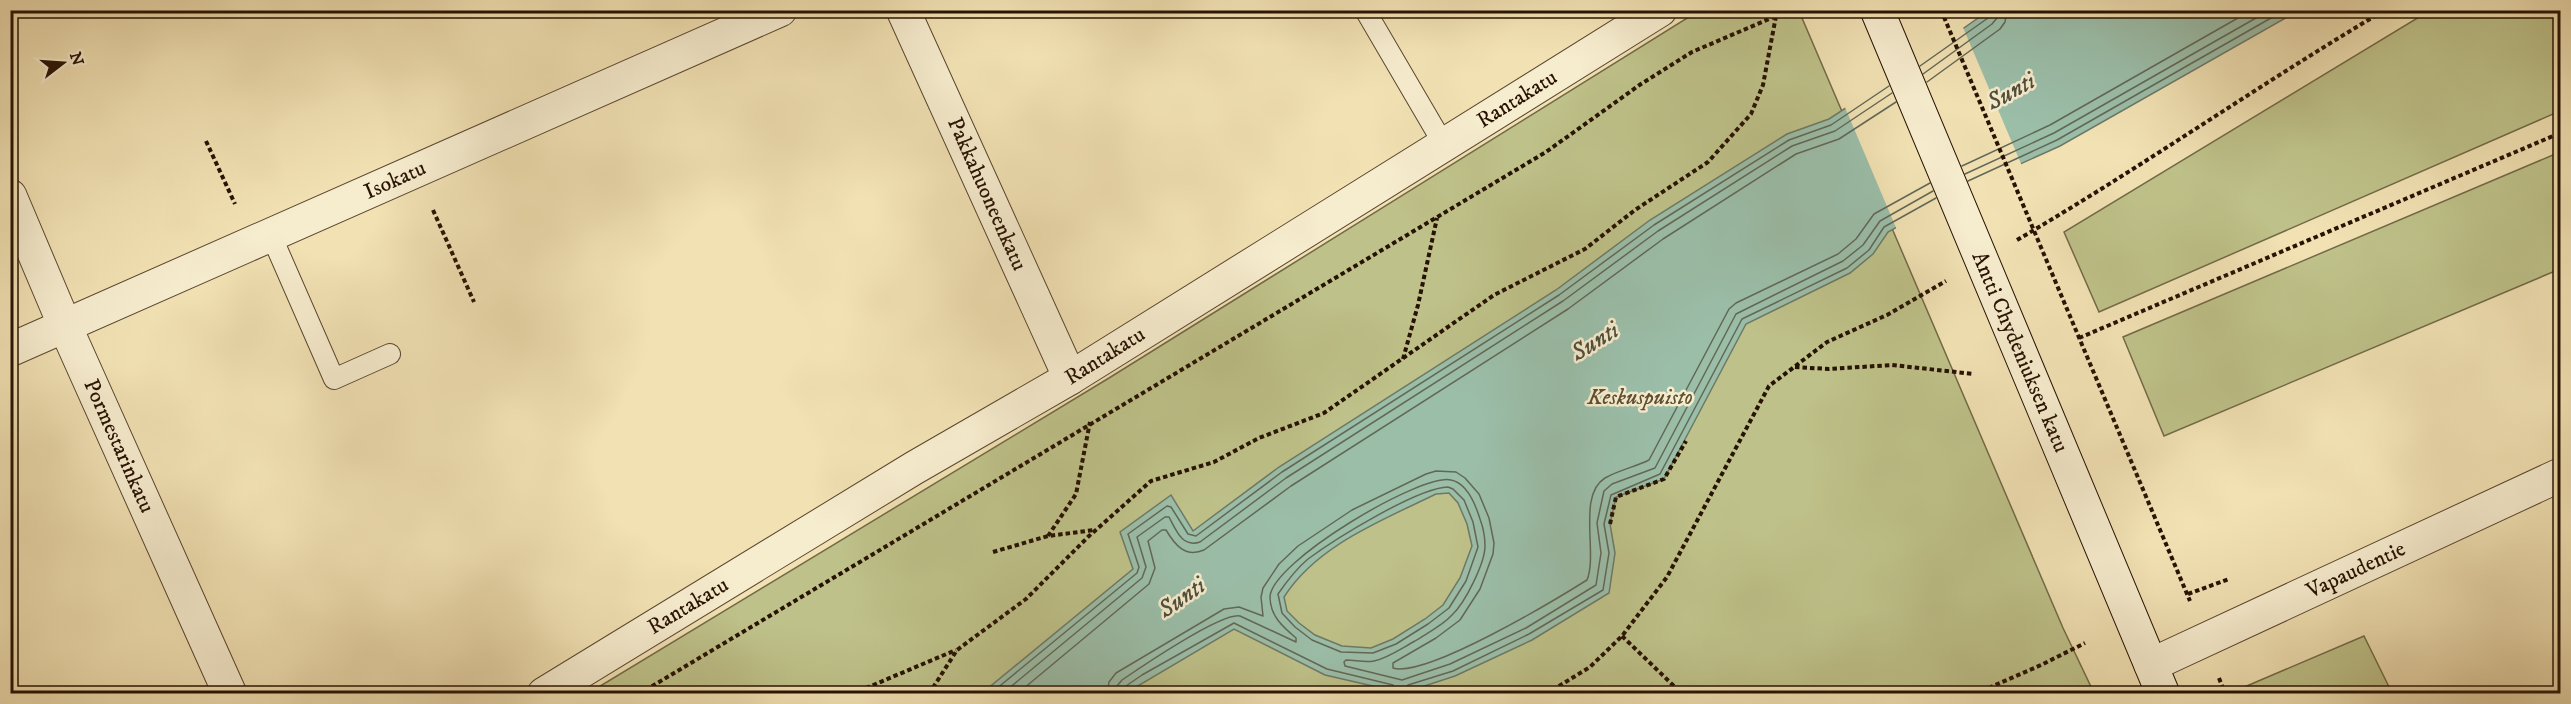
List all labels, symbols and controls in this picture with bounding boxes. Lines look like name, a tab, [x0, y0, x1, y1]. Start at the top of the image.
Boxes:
north arrow	[33, 33, 93, 93]
text: N	[65, 50, 88, 68]
street label: Rantakatu	[1472, 64, 1562, 134]
water label: Sunti	[1980, 66, 2042, 118]
street label: Pakkahuoneenkatu	[941, 113, 1033, 275]
street label: Isokatu	[360, 154, 430, 206]
street label: Antti Chydeniuksen katu	[1965, 248, 2075, 456]
water label: Sunti	[1565, 315, 1626, 369]
street label: Rantakatu	[1060, 321, 1150, 391]
street label: Pormestarinkatu	[77, 375, 161, 517]
park label: Keskuspuisto	[1586, 384, 1693, 411]
street label: Vapaudentie	[2301, 535, 2410, 605]
water label: Sunti	[1152, 570, 1213, 626]
street label: Rantakatu	[643, 571, 733, 641]

